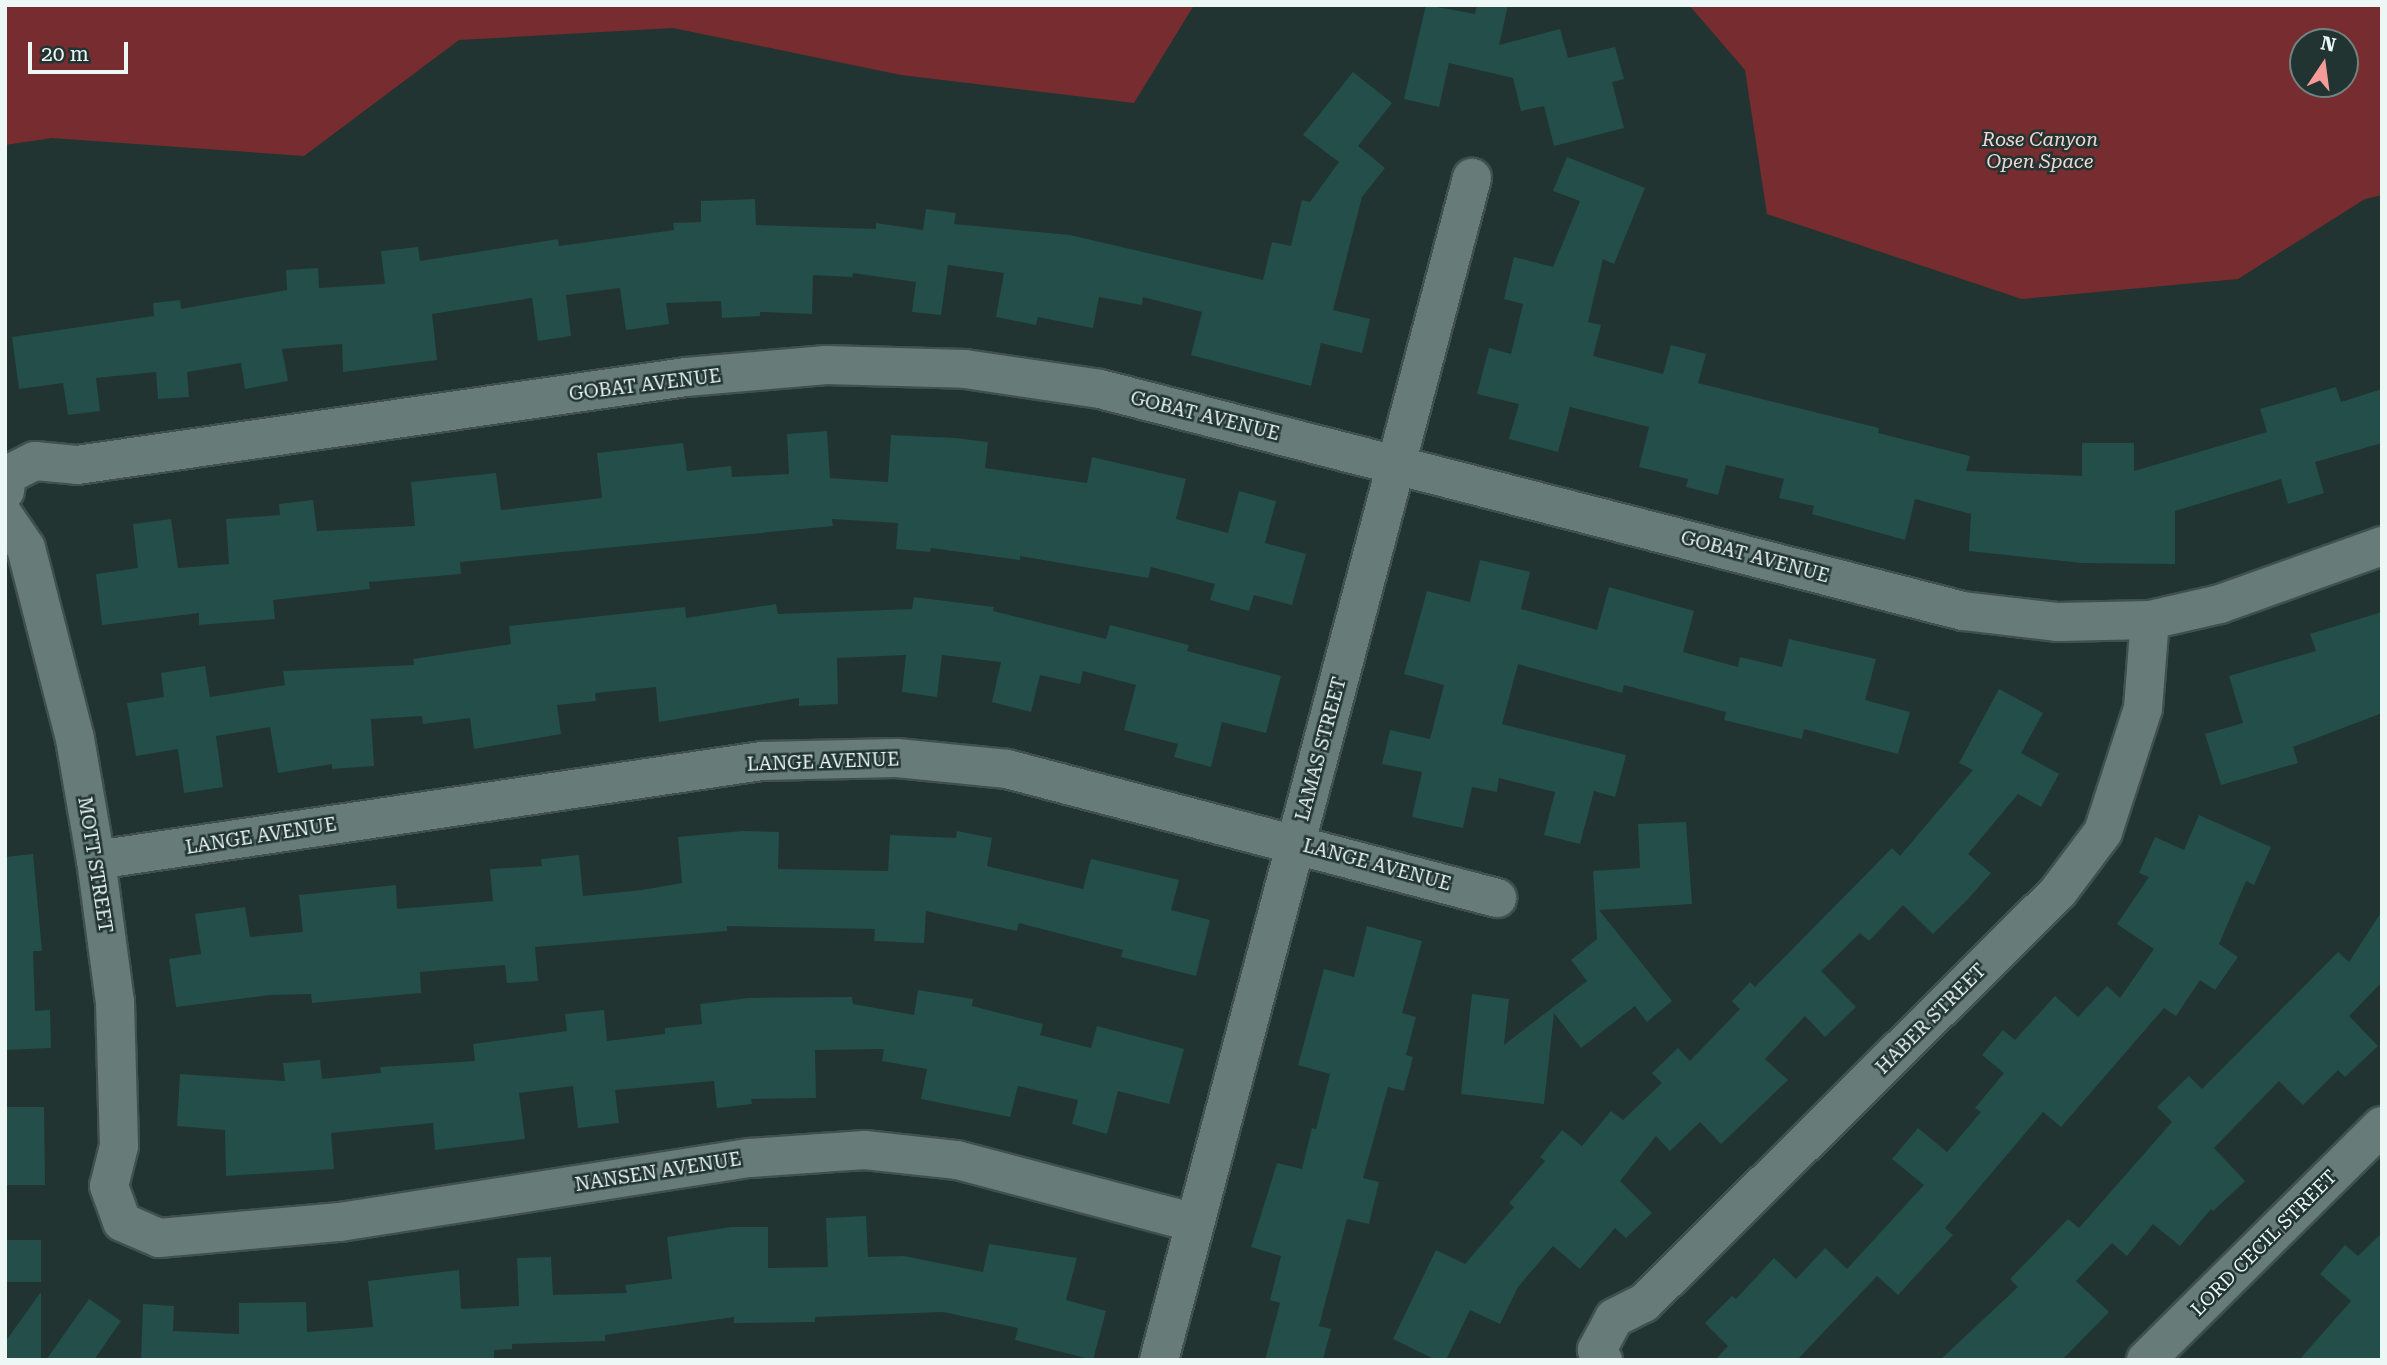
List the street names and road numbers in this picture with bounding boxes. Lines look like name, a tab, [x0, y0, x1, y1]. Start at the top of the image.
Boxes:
street label: GOBAT AVENUE	[568, 364, 722, 406]
street label: GOBAT AVENUE	[1128, 386, 1282, 446]
street label: GOBAT AVENUE	[1678, 526, 1832, 588]
street label: LAMAS STREET	[1291, 675, 1351, 823]
street label: LANGE AVENUE	[746, 748, 900, 776]
street label: MOTT STREET	[73, 795, 117, 935]
street label: LANGE AVENUE	[184, 813, 338, 859]
street label: LANGE AVENUE	[1300, 834, 1454, 896]
street label: HABER STREET	[1871, 959, 1991, 1079]
street label: NANSEN AVENUE	[573, 1148, 743, 1196]
street label: LORD CECIL STREET	[2186, 1165, 2342, 1321]

